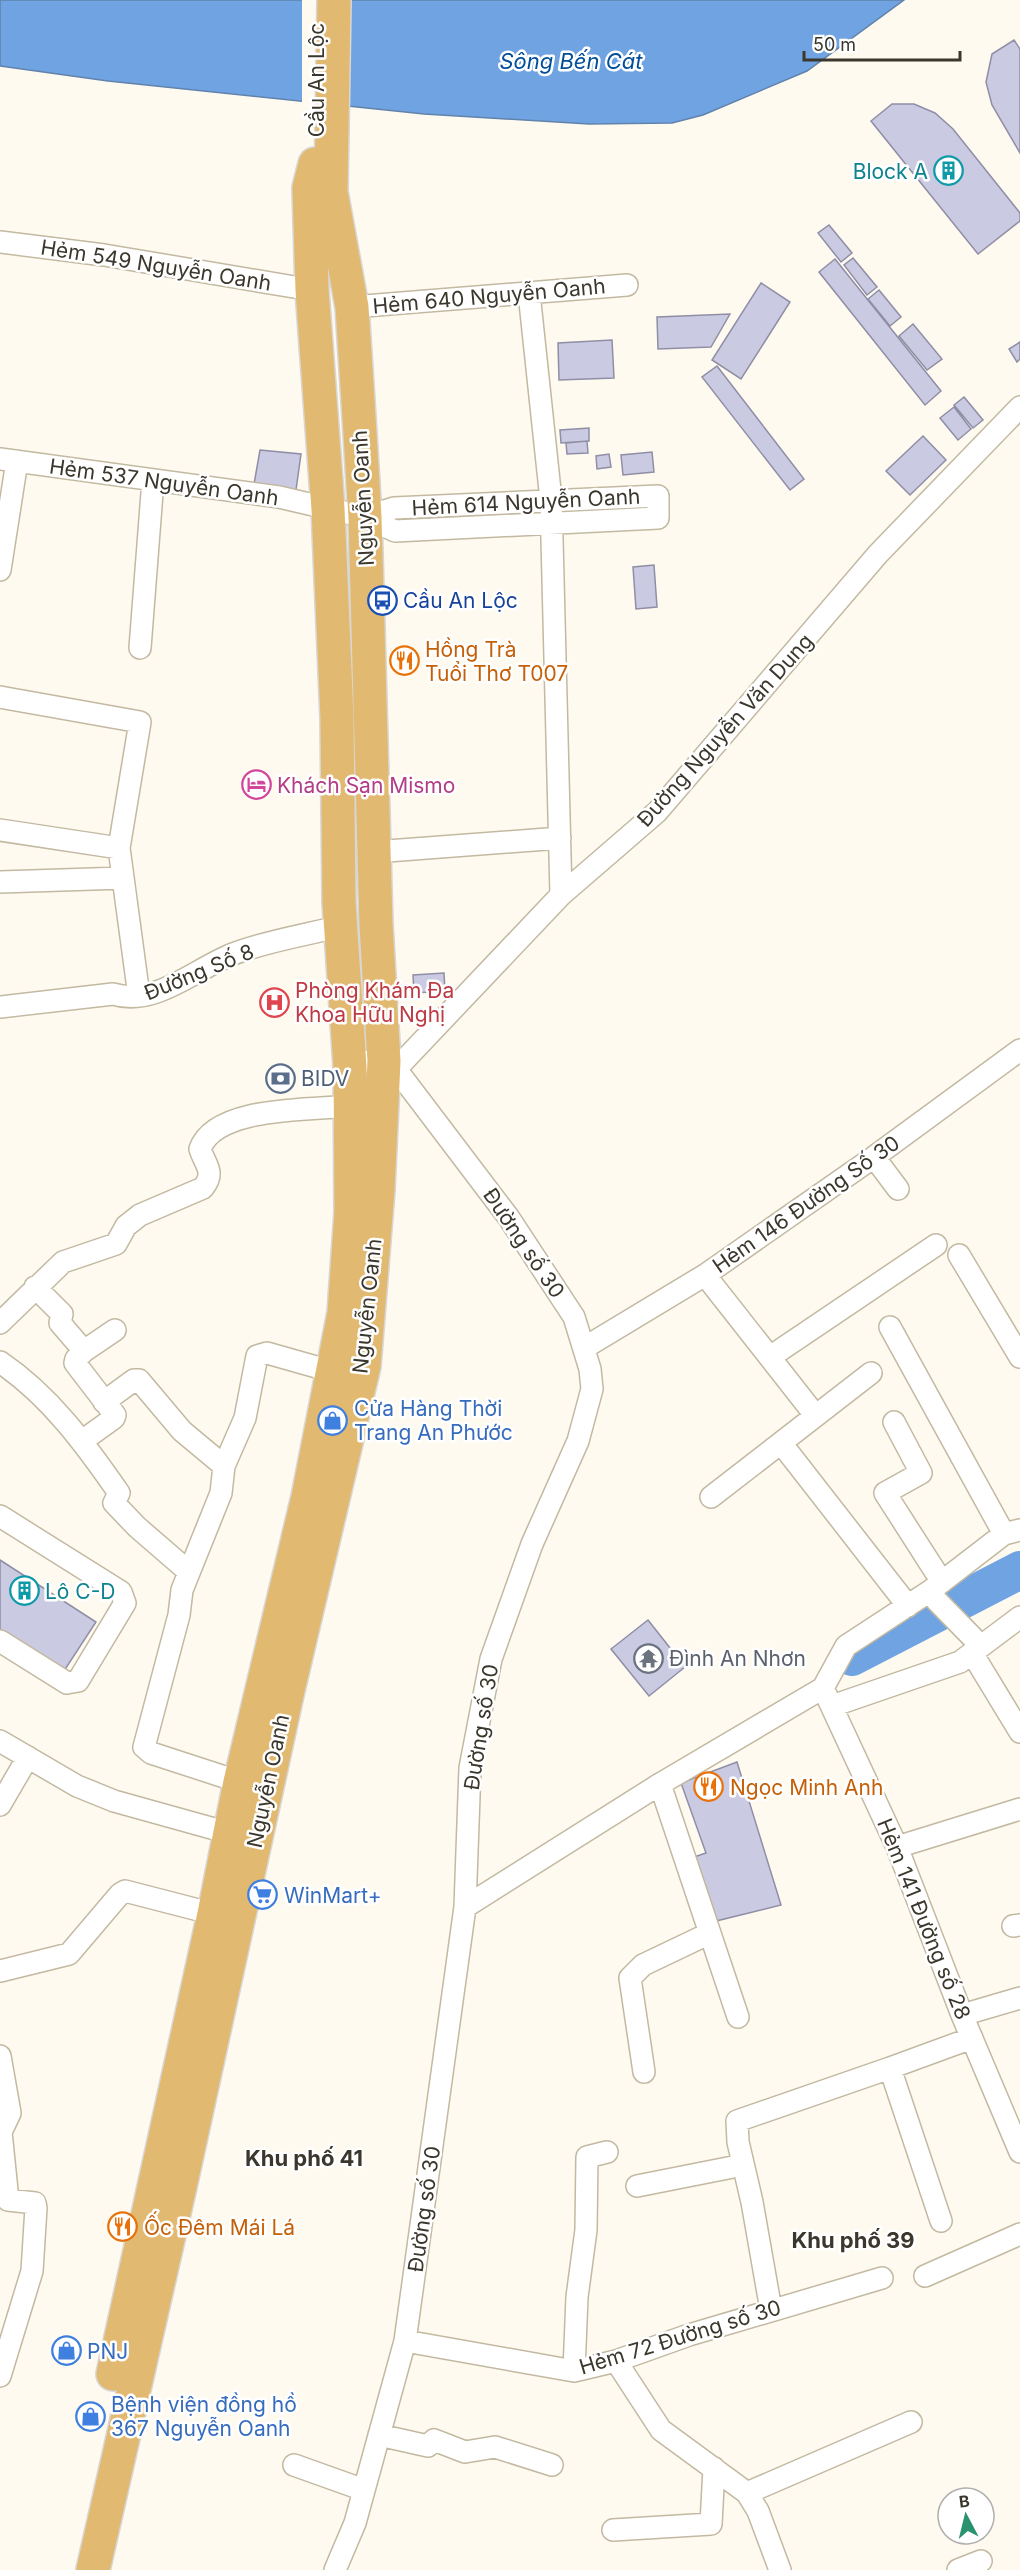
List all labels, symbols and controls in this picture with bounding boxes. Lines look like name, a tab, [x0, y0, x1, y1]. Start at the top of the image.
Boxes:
street label: Cầu An Lộc	[304, 23, 329, 137]
scale bar	[804, 24, 960, 62]
text: 50 m	[813, 34, 856, 55]
water label: Sông Bến Cát	[499, 48, 643, 74]
building icon: Block A	[933, 155, 965, 187]
place label: Block A	[853, 159, 928, 184]
street label: Hẻm 549 Nguyễn Oanh	[39, 234, 273, 296]
street label: Hẻm 640 Nguyễn Oanh	[372, 273, 606, 319]
street label: Nguyễn Oanh	[347, 430, 379, 566]
street label: Hẻm 537 Nguyễn Oanh	[48, 454, 280, 510]
street label: Hẻm 614 Nguyễn Oanh	[411, 484, 641, 520]
bus stop icon: Cầu An Lộc	[366, 584, 398, 616]
place label: Cầu An Lộc	[403, 588, 518, 613]
street label: Đường Nguyễn Văn Dung	[632, 629, 818, 831]
place label: Hồng Trà Tuổi Thơ T007	[425, 637, 568, 686]
restaurant icon: Hồng Trà Tuổi Thơ T007	[388, 645, 420, 677]
hotel icon: Khách Sạn Mismo	[240, 769, 272, 801]
place label: Khách Sạn Mismo	[277, 773, 455, 798]
street label: Đường Số 8	[140, 939, 258, 1005]
place label: Phòng Khám Đa Khoa Hữu Nghị	[295, 978, 454, 1027]
hospital icon: Phòng Khám Đa Khoa Hữu Nghị	[258, 986, 290, 1018]
bank icon: BIDV	[264, 1062, 296, 1094]
place label: BIDV	[301, 1066, 349, 1091]
street label: Hẻm 146 Đường Số 30	[708, 1130, 904, 1278]
street label: Đường số 30	[478, 1183, 570, 1303]
street label: Nguyễn Oanh	[347, 1237, 387, 1375]
place label: Cửa Hàng Thời Trang An Phước	[354, 1396, 513, 1445]
shop icon: Cửa Hàng Thời Trang An Phước	[317, 1404, 349, 1436]
building icon: Lô C-D	[8, 1575, 40, 1607]
place label: Lô C-D	[45, 1579, 116, 1604]
temple icon: Đình An Nhơn	[632, 1642, 664, 1674]
place label: Đình An Nhơn	[669, 1646, 806, 1671]
street label: Đường số 30	[459, 1662, 503, 1792]
street label: Nguyễn Oanh	[242, 1712, 294, 1850]
restaurant icon: Ngọc Minh Anh	[693, 1771, 725, 1803]
place label: Ngọc Minh Anh	[730, 1775, 883, 1800]
street label: Hẻm 141 Đường số 28	[872, 1815, 976, 2023]
supermarket icon: WinMart+	[247, 1879, 279, 1911]
place label: WinMart+	[284, 1883, 382, 1908]
street label: Đường số 30	[403, 2144, 445, 2274]
district label: Khu phố 41	[245, 2145, 363, 2171]
restaurant icon: Ốc Đêm Mái Lá	[107, 2211, 139, 2243]
place label: Ốc Đêm Mái Lá	[144, 2211, 295, 2240]
district label: Khu phố 39	[791, 2227, 915, 2253]
street label: Hẻm 72 Đường số 30	[576, 2294, 784, 2380]
shop icon: PNJ	[50, 2335, 82, 2367]
place label: PNJ	[87, 2339, 128, 2364]
place label: Bệnh viện đồng hồ 367 Nguyễn Oanh	[111, 2392, 297, 2441]
shop icon: Bệnh viện đồng hồ 367 Nguyễn Oanh	[74, 2400, 106, 2432]
north arrow	[936, 2486, 996, 2546]
text: B	[958, 2491, 971, 2512]

